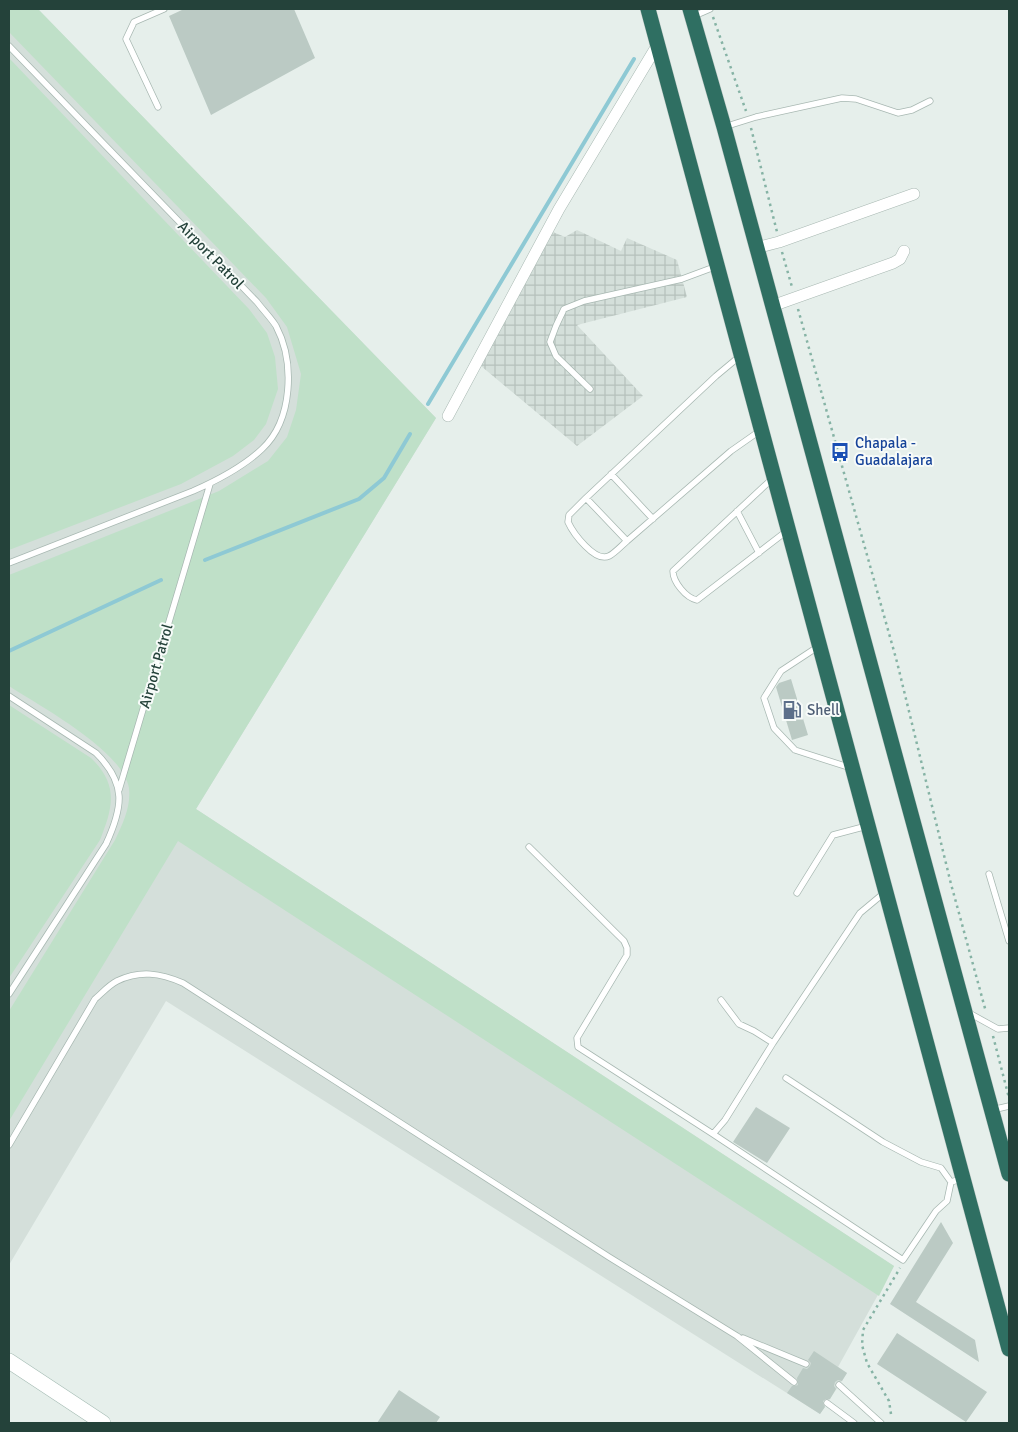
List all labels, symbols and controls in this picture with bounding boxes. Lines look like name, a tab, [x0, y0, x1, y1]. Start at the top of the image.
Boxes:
street label: Airport Patrol	[174, 217, 248, 293]
place label: Chapala - Guadalajara	[855, 434, 933, 469]
bus stop icon: Chapala - Guadalajara	[829, 441, 851, 463]
street label: Airport Patrol	[135, 622, 177, 710]
fuel station icon: Shell	[781, 699, 803, 721]
place label: Shell	[807, 701, 840, 719]

